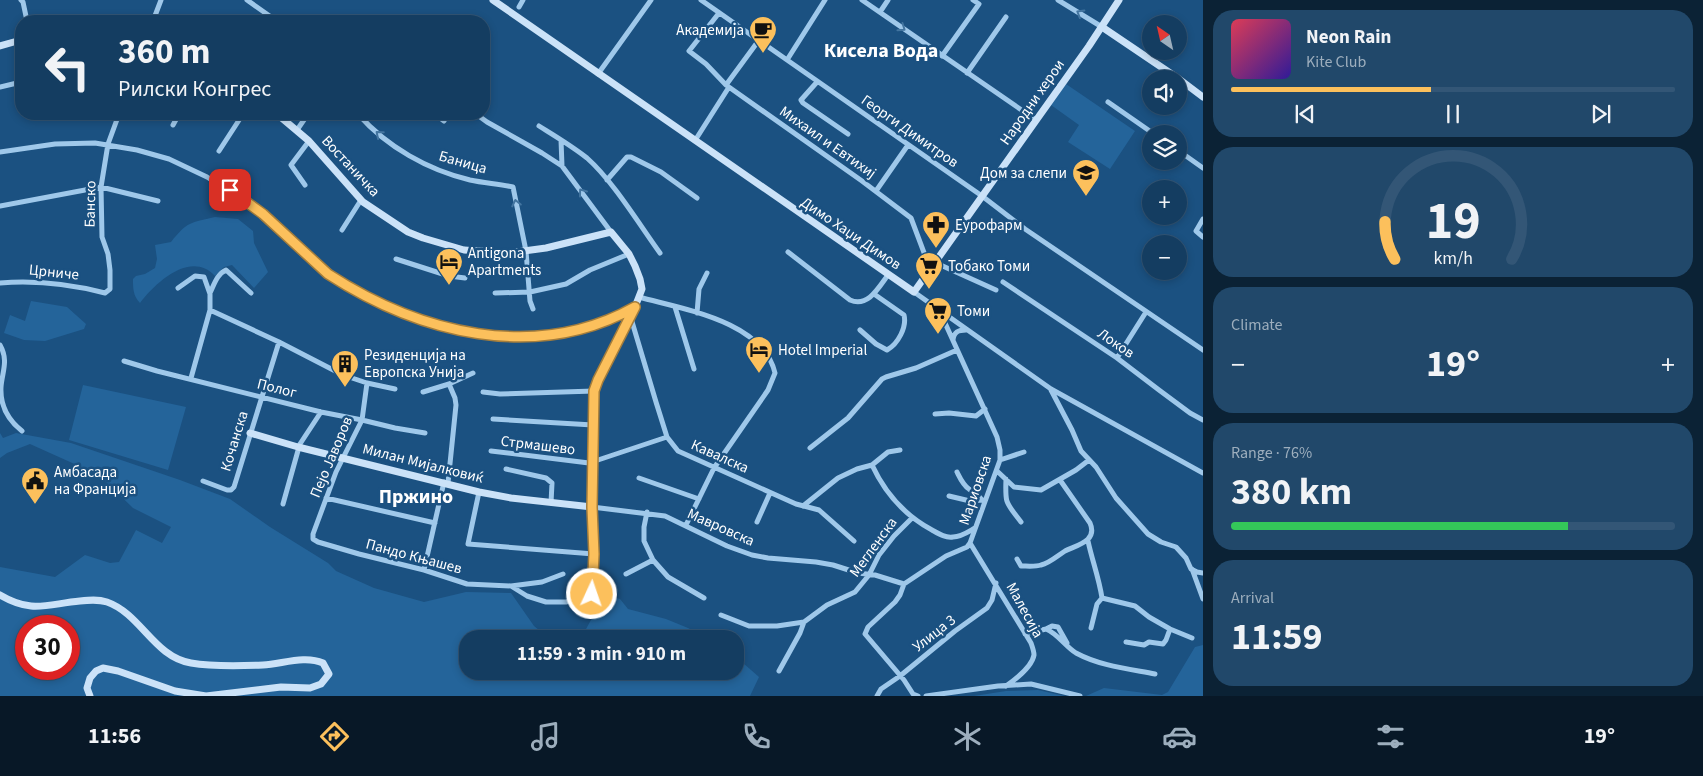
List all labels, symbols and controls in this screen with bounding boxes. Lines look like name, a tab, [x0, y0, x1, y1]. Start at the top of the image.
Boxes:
one-way arrow	[1076, 10, 1085, 20]
cafe icon: Академија	[748, 15, 778, 54]
north arrow	[1142, 15, 1188, 60]
map controls	[1142, 15, 1187, 280]
place label: Академија	[676, 20, 744, 41]
one-way arrow	[896, 22, 906, 31]
text: Neon Rain	[1306, 24, 1391, 51]
text: 360 m	[118, 27, 210, 77]
icon: left	[35, 35, 100, 100]
district label: Кисела Вода	[824, 37, 938, 65]
text: Kite Club	[1306, 51, 1366, 73]
street label: Народни херои	[995, 55, 1070, 149]
button: sound	[1142, 70, 1187, 115]
text: Рилски Конгрес	[118, 73, 271, 105]
street label: Георги Димитров	[857, 90, 963, 173]
icon: previous	[1291, 100, 1319, 128]
icon: pause	[1439, 100, 1467, 128]
icon: next	[1587, 100, 1615, 128]
street label: Михаил и Евтихиј	[775, 101, 880, 184]
button: layers	[1142, 125, 1187, 170]
street label: Востаничка	[317, 131, 385, 202]
one-way arrow	[376, 131, 385, 140]
street label: Баница	[436, 146, 489, 179]
school or university icon: Дом за слепи	[1071, 158, 1101, 197]
place label: Дом за слепи	[980, 163, 1067, 184]
pin	[209, 169, 251, 211]
icon: arrive	[216, 176, 244, 204]
street label: Банско	[80, 180, 101, 228]
button: +	[1142, 180, 1187, 225]
text: 19	[1426, 185, 1480, 259]
one-way arrow	[579, 188, 588, 198]
street label: Димо Хаџи Димов	[796, 192, 905, 275]
one-way arrow	[511, 199, 522, 208]
pharmacy icon: Еурофарм	[921, 210, 951, 249]
place label: Еурофарм	[955, 215, 1022, 236]
button: −	[1142, 235, 1187, 280]
place label: Antigona Apartments	[468, 243, 541, 281]
text: km/h	[1433, 246, 1473, 271]
hotel icon: Antigona Apartments	[434, 247, 464, 286]
supermarket icon: Тобако Томи	[914, 251, 944, 290]
place label: Тобако Томи	[948, 256, 1030, 277]
street label: Црниче	[28, 259, 80, 286]
supermarket icon: Томи	[923, 296, 953, 335]
place label: Томи	[957, 301, 990, 322]
text: Climate	[1231, 314, 1282, 336]
street label: Локов	[1093, 323, 1139, 364]
hotel icon: Hotel Imperial	[744, 335, 774, 374]
text: 19°	[1426, 337, 1480, 391]
place label: Hotel Imperial	[778, 340, 867, 361]
place label: Резиденција на Европска Унија	[364, 345, 466, 383]
text: −	[1231, 345, 1245, 385]
text: +	[1661, 345, 1675, 385]
building icon: Резиденција на Европска Унија	[330, 349, 360, 388]
street label: Полог	[255, 373, 299, 404]
street label: Кочанска	[215, 408, 254, 474]
street label: Пејо Јаворов	[305, 413, 358, 501]
street label: Стрмашево	[500, 431, 576, 460]
street label: Кавалска	[688, 434, 752, 478]
street label: Милан Мијалковиќ	[360, 438, 486, 489]
text: Range · 76%	[1231, 442, 1312, 464]
street label: Мариовска	[954, 452, 997, 528]
place label: Амбасада на Франција	[54, 462, 136, 500]
text: 380 km	[1231, 465, 1352, 519]
public building icon: Амбасада на Франција	[20, 466, 50, 505]
district label: Пржино	[379, 483, 453, 511]
street label: Мавровска	[684, 503, 758, 552]
street label: Мегленска	[845, 513, 902, 581]
street label: Пандо Књашев	[363, 534, 465, 579]
position arrow	[565, 567, 617, 619]
street label: Малесија	[1001, 579, 1048, 642]
text: Arrival	[1231, 587, 1274, 609]
street label: Улица 3	[908, 610, 960, 657]
text: 11:59	[1231, 610, 1323, 664]
speed limit sign: 30	[15, 615, 80, 680]
text: 11:59 · 3 min · 910 m	[517, 641, 686, 668]
icon: directions	[317, 719, 352, 754]
icon: music	[528, 719, 563, 754]
icon: phone	[739, 719, 774, 754]
icon: climate	[950, 719, 985, 754]
icon: car	[1162, 719, 1197, 754]
icon: filters	[1373, 719, 1408, 754]
text: 11:56	[88, 720, 141, 752]
text: 19°	[1584, 720, 1615, 752]

